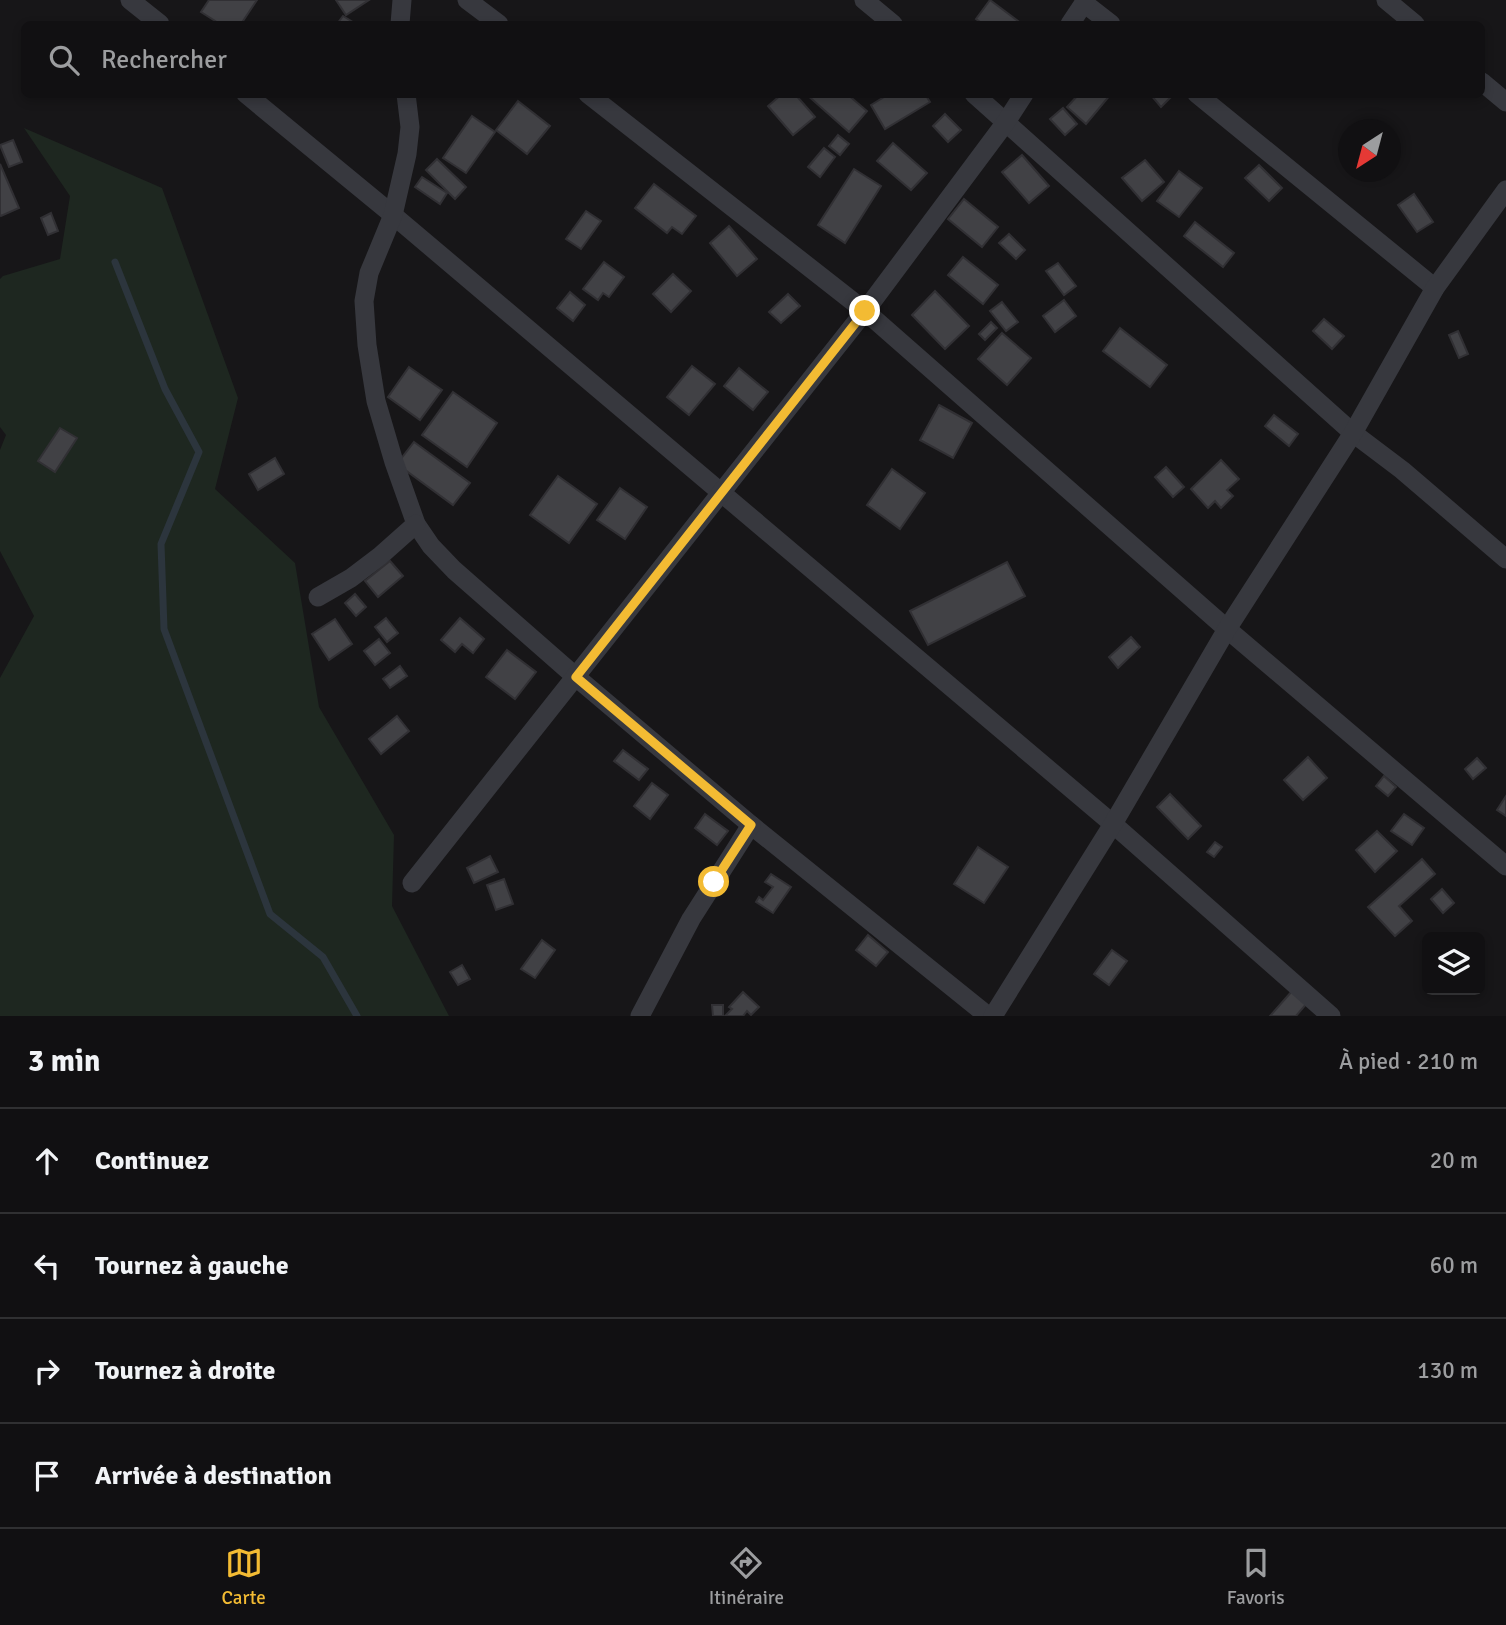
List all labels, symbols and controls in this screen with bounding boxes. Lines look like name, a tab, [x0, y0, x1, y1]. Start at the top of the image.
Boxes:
search box	[21, 21, 1485, 98]
icon: search	[45, 41, 83, 79]
text: Rechercher	[101, 44, 227, 76]
north arrow	[1338, 119, 1401, 182]
route end	[849, 295, 880, 326]
route start	[698, 866, 729, 897]
map controls	[1422, 932, 1485, 995]
button: layers	[1422, 932, 1485, 995]
text: 3 min	[28, 1043, 100, 1080]
text: À pied · 210 m	[1339, 1047, 1478, 1076]
icon: ahead	[28, 1142, 66, 1180]
text: Continuez	[95, 1145, 209, 1177]
text: 20 m	[1430, 1146, 1478, 1175]
icon: left	[28, 1247, 66, 1285]
text: Tournez à gauche	[95, 1250, 289, 1282]
text: 60 m	[1430, 1251, 1478, 1280]
icon: right	[28, 1352, 66, 1390]
text: Tournez à droite	[95, 1355, 275, 1387]
text: 130 m	[1417, 1356, 1478, 1385]
icon: arrive	[28, 1457, 66, 1495]
text: Arrivée à destination	[95, 1460, 332, 1492]
tab: Carte	[221, 1544, 266, 1610]
tab: Itinéraire	[709, 1544, 784, 1610]
tab: Favoris	[1227, 1544, 1285, 1610]

